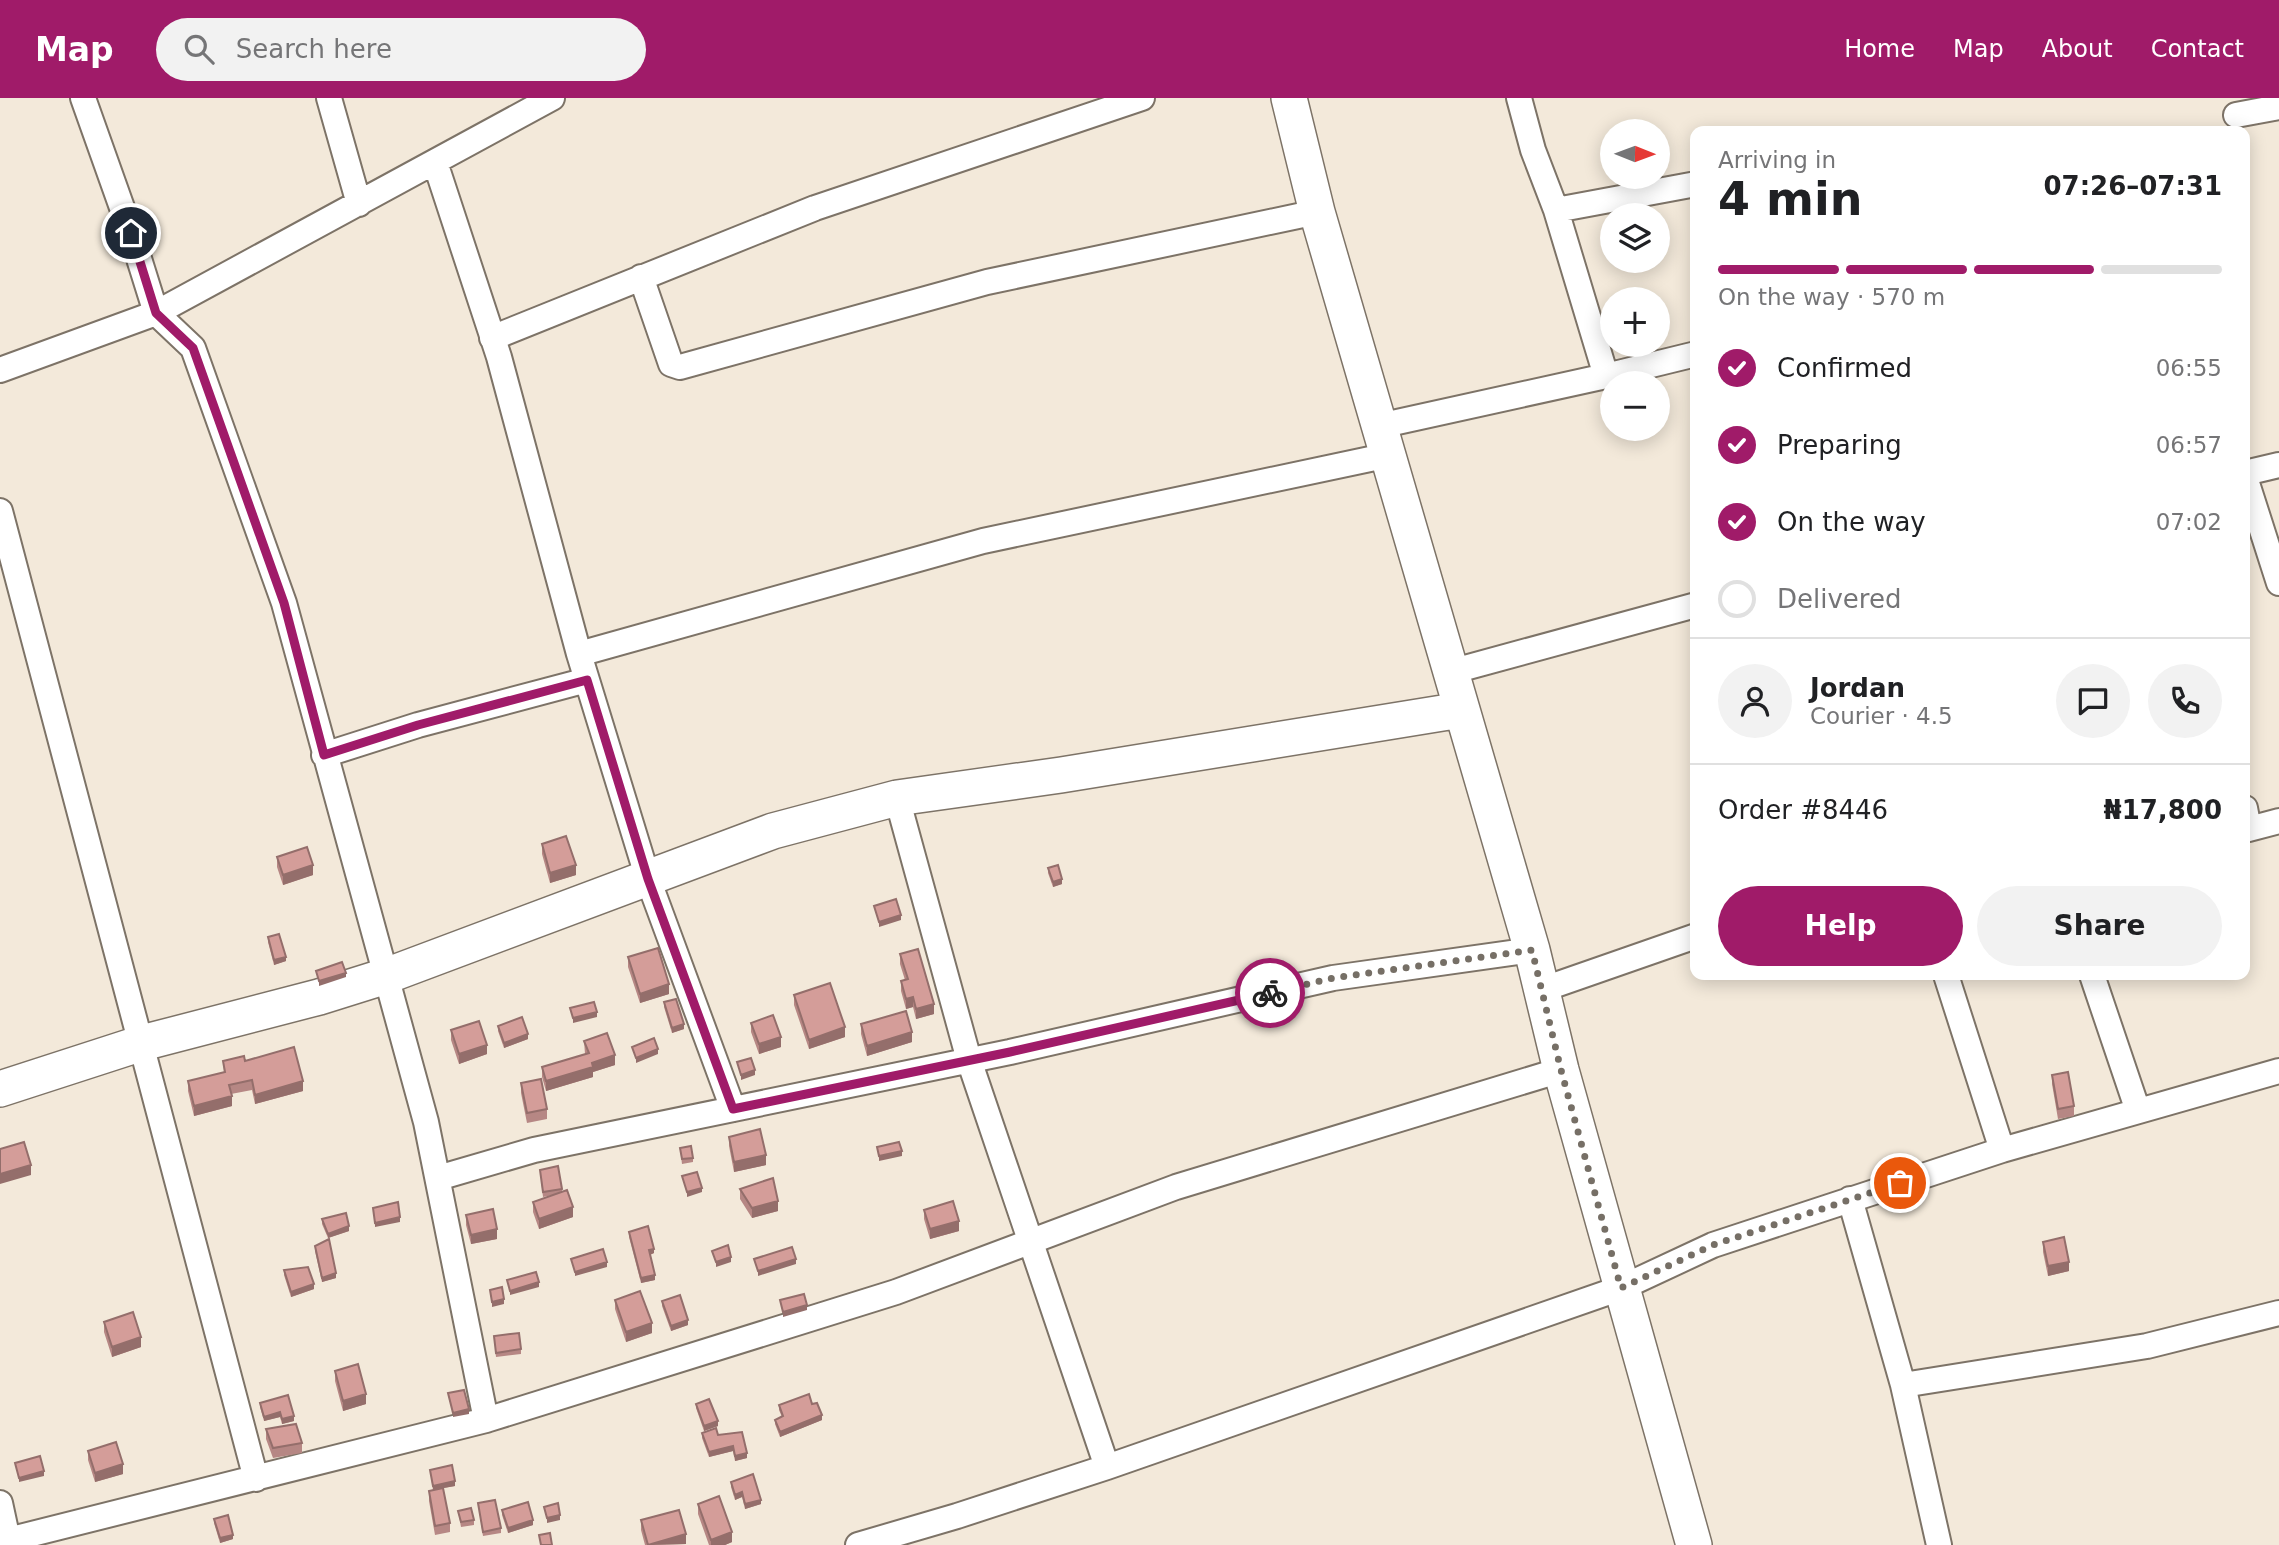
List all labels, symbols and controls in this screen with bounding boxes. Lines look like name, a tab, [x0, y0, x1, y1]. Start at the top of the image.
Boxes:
search box	[156, 18, 646, 81]
text: Map	[35, 30, 114, 69]
icon: search	[180, 30, 218, 68]
text: Search here	[236, 34, 392, 64]
text: Home	[1844, 35, 1915, 63]
text: Map	[1953, 35, 2004, 63]
text: About	[2042, 35, 2113, 63]
text: Contact	[2151, 35, 2244, 63]
north arrow	[1600, 119, 1670, 189]
map controls	[1600, 119, 1670, 441]
text: Arriving in	[1718, 147, 1836, 173]
text: 07:26–07:31	[2043, 171, 2222, 201]
text: 4 min	[1718, 172, 1862, 226]
pin	[101, 203, 161, 263]
button: layers	[1600, 203, 1670, 273]
icon: home	[112, 214, 150, 252]
text: On the way · 570 m	[1718, 284, 1945, 310]
button: +	[1600, 287, 1670, 357]
icon: check	[1718, 349, 1756, 387]
text: Confirmed	[1777, 353, 1912, 383]
text: 06:55	[2156, 355, 2222, 381]
button: −	[1600, 371, 1670, 441]
icon: check	[1718, 426, 1756, 464]
text: Preparing	[1777, 430, 1902, 460]
text: 06:57	[2156, 432, 2222, 458]
icon: check	[1718, 503, 1756, 541]
text: On the way	[1777, 507, 1926, 537]
text: 07:02	[2156, 509, 2222, 535]
text: Delivered	[1777, 584, 1901, 614]
button: person	[1718, 664, 1792, 738]
button: chat	[2056, 664, 2130, 738]
button: phone	[2148, 664, 2222, 738]
text: Jordan	[1810, 673, 1905, 703]
text: Courier · 4.5	[1810, 703, 1953, 729]
text: Order #8446	[1718, 795, 1888, 825]
text: ₦17,800	[2104, 795, 2222, 825]
button: Help	[1718, 886, 1963, 966]
button: Share	[1977, 886, 2222, 966]
courier	[1235, 958, 1305, 1028]
icon: bike	[1251, 974, 1289, 1012]
pin	[1870, 1153, 1930, 1213]
icon: bag	[1881, 1164, 1919, 1202]

